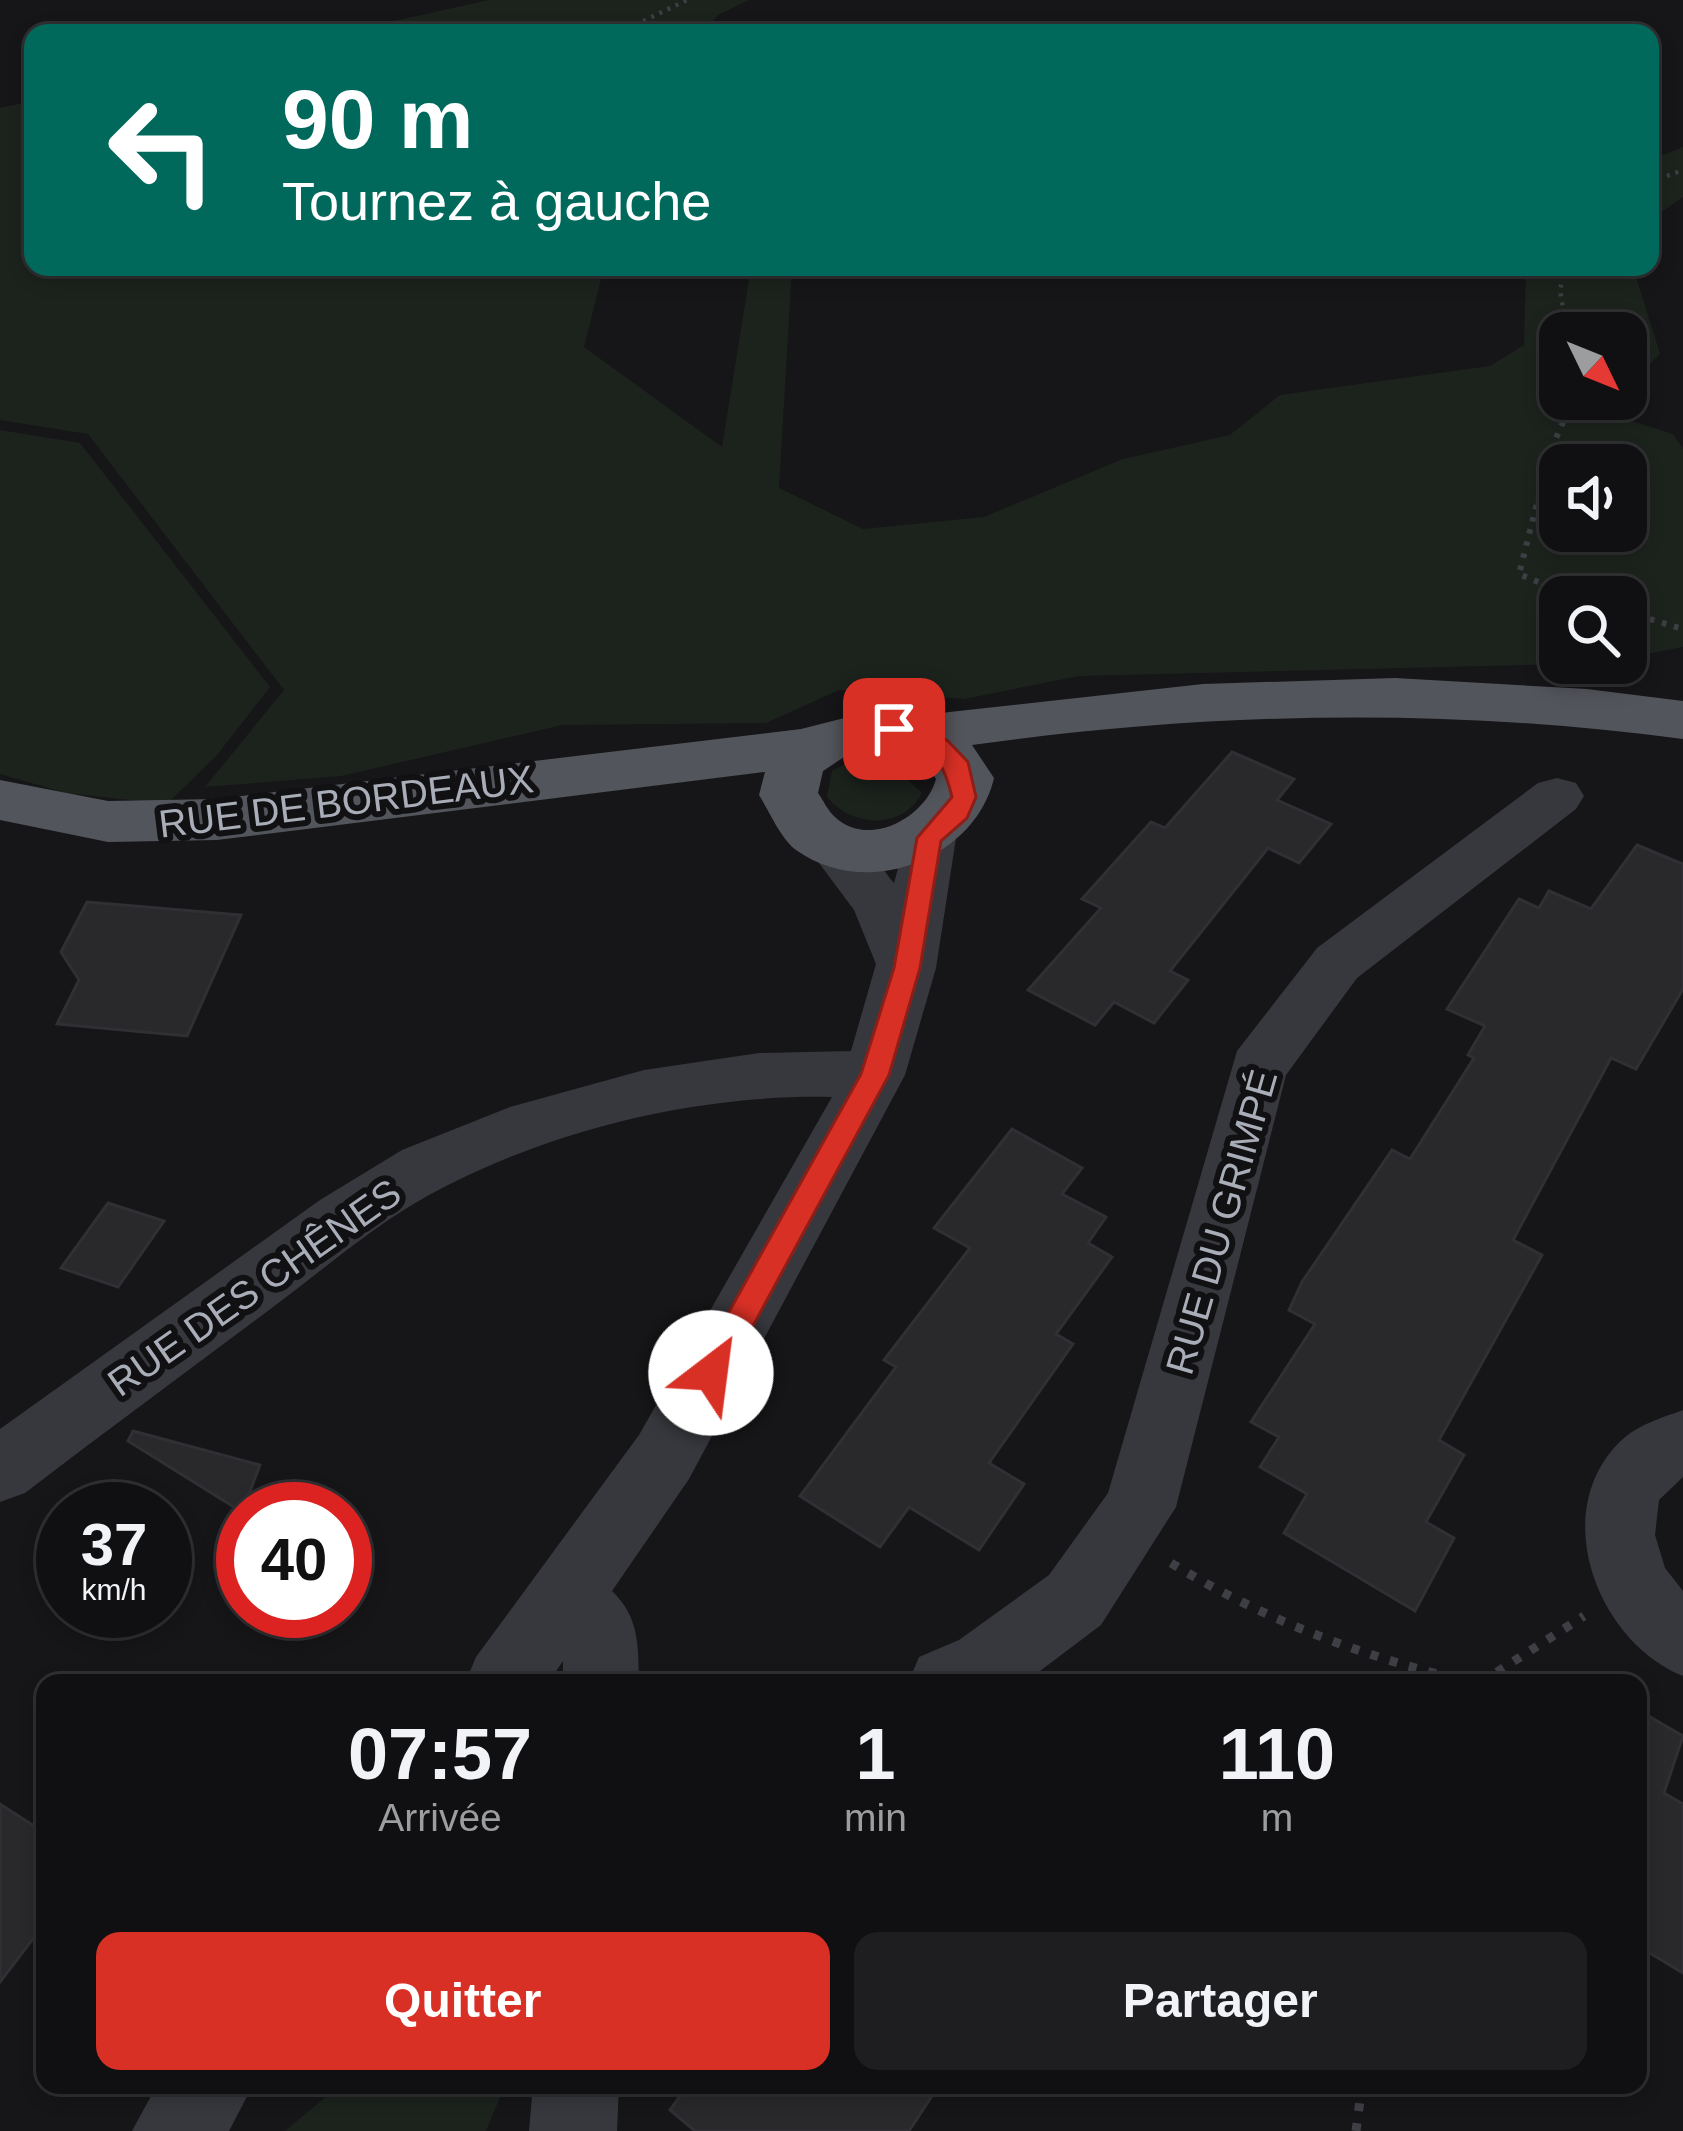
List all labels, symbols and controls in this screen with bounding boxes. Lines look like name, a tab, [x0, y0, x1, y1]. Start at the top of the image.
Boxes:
icon: left	[84, 72, 240, 228]
text: 90 m	[282, 72, 473, 166]
text: Tournez à gauche	[282, 171, 711, 231]
north arrow	[1539, 312, 1647, 420]
map controls	[1539, 312, 1647, 684]
button: sound	[1539, 444, 1647, 552]
button: search	[1539, 576, 1647, 684]
pin	[843, 678, 945, 780]
icon: arrive	[861, 696, 927, 762]
street label: RUE DE BORDEAUX	[156, 757, 536, 846]
street label: RUE DU GRIMPÉ	[1158, 1065, 1285, 1379]
street label: RUE DES CHÊNES	[100, 1170, 409, 1404]
position arrow	[648, 1310, 774, 1436]
speed limit sign: 40	[216, 1482, 372, 1638]
text: 37	[81, 1511, 147, 1578]
text: km/h	[81, 1573, 147, 1606]
text: 07:57	[348, 1714, 532, 1794]
text: 1	[855, 1714, 896, 1794]
text: 110	[1219, 1714, 1335, 1794]
text: Arrivée	[378, 1796, 502, 1839]
text: min	[844, 1796, 907, 1839]
text: m	[1261, 1796, 1293, 1839]
button: Quitter	[96, 1932, 830, 2070]
button: Partager	[854, 1932, 1587, 2070]

